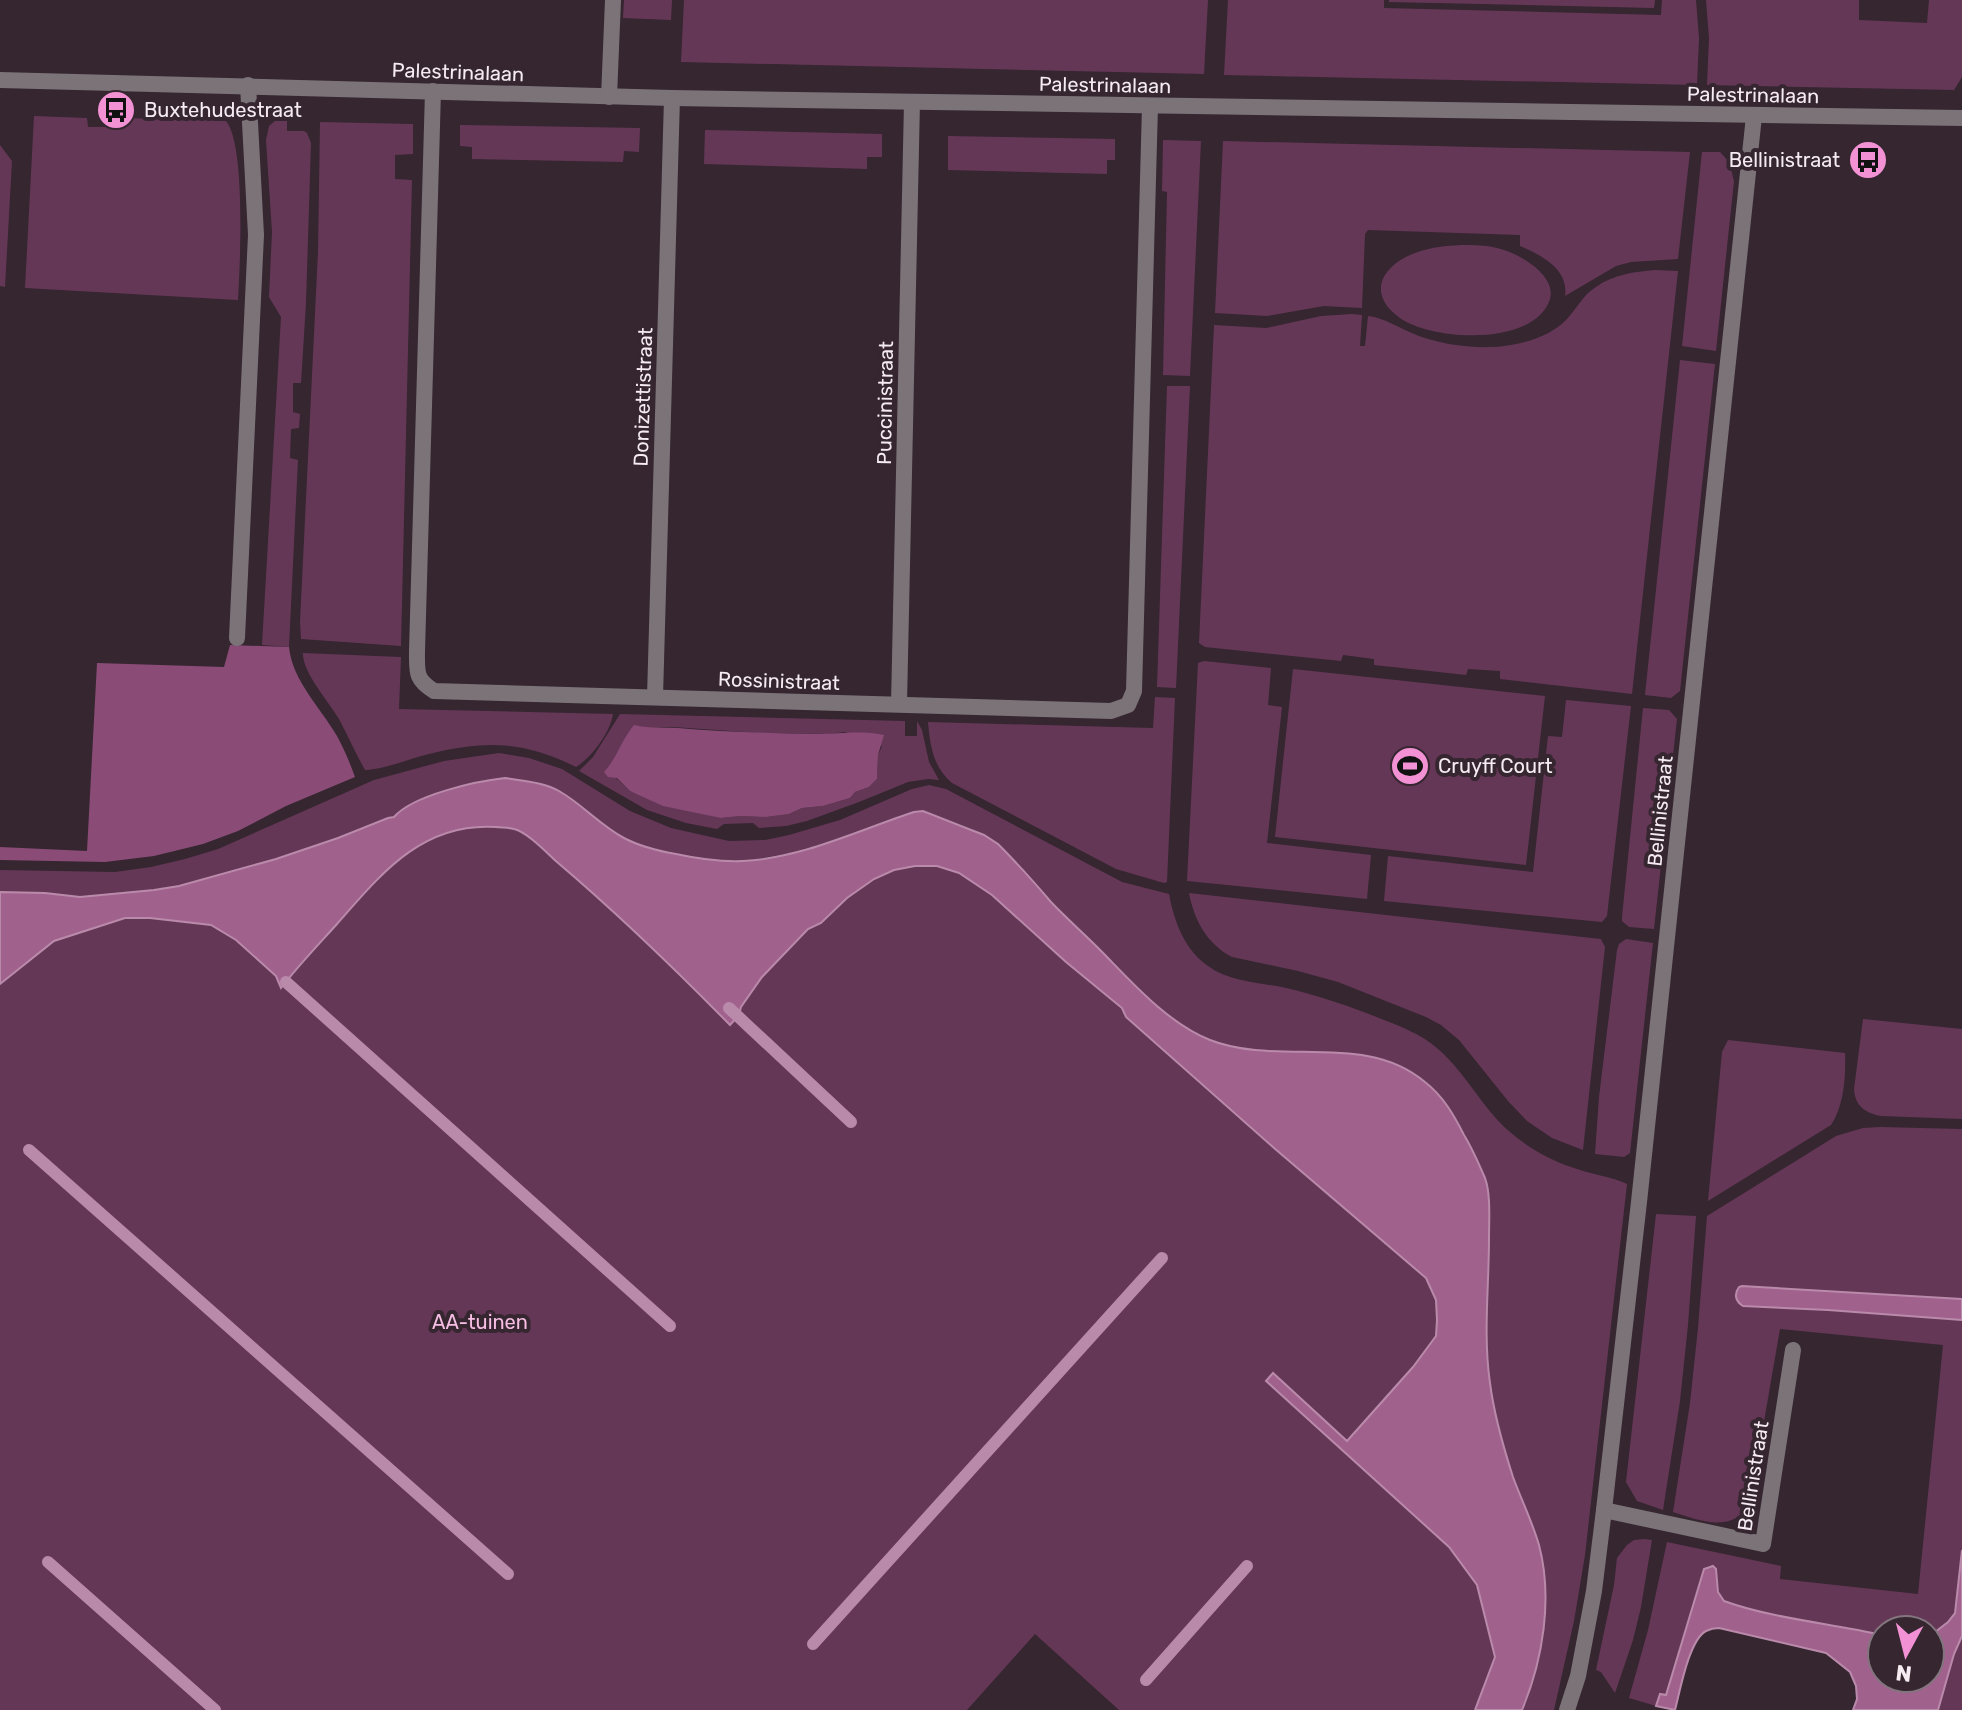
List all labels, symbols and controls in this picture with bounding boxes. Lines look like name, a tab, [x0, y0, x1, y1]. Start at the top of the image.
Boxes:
street label: Palestrinalaan	[391, 58, 525, 86]
street label: Palestrinalaan	[1039, 72, 1171, 98]
street label: Palestrinalaan	[1687, 82, 1819, 108]
bus stop icon: Buxtehudestraat	[95, 89, 137, 131]
place label: Buxtehudestraat	[144, 98, 302, 122]
bus stop icon: Bellinistraat	[1847, 139, 1889, 181]
place label: Bellinistraat	[1729, 148, 1840, 172]
street label: Donizettistraat	[629, 327, 657, 467]
street label: Puccinistraat	[872, 341, 898, 465]
street label: Rossinistraat	[718, 667, 841, 695]
sports icon: Cruyff Court	[1389, 745, 1431, 787]
place label: Cruyff Court	[1438, 754, 1553, 778]
street label: Bellinistraat	[1642, 754, 1678, 868]
park label: AA-tuinen	[432, 1310, 528, 1334]
street label: Bellinistraat	[1732, 1419, 1774, 1533]
north arrow	[1866, 1614, 1946, 1694]
text: N	[1894, 1659, 1913, 1688]

